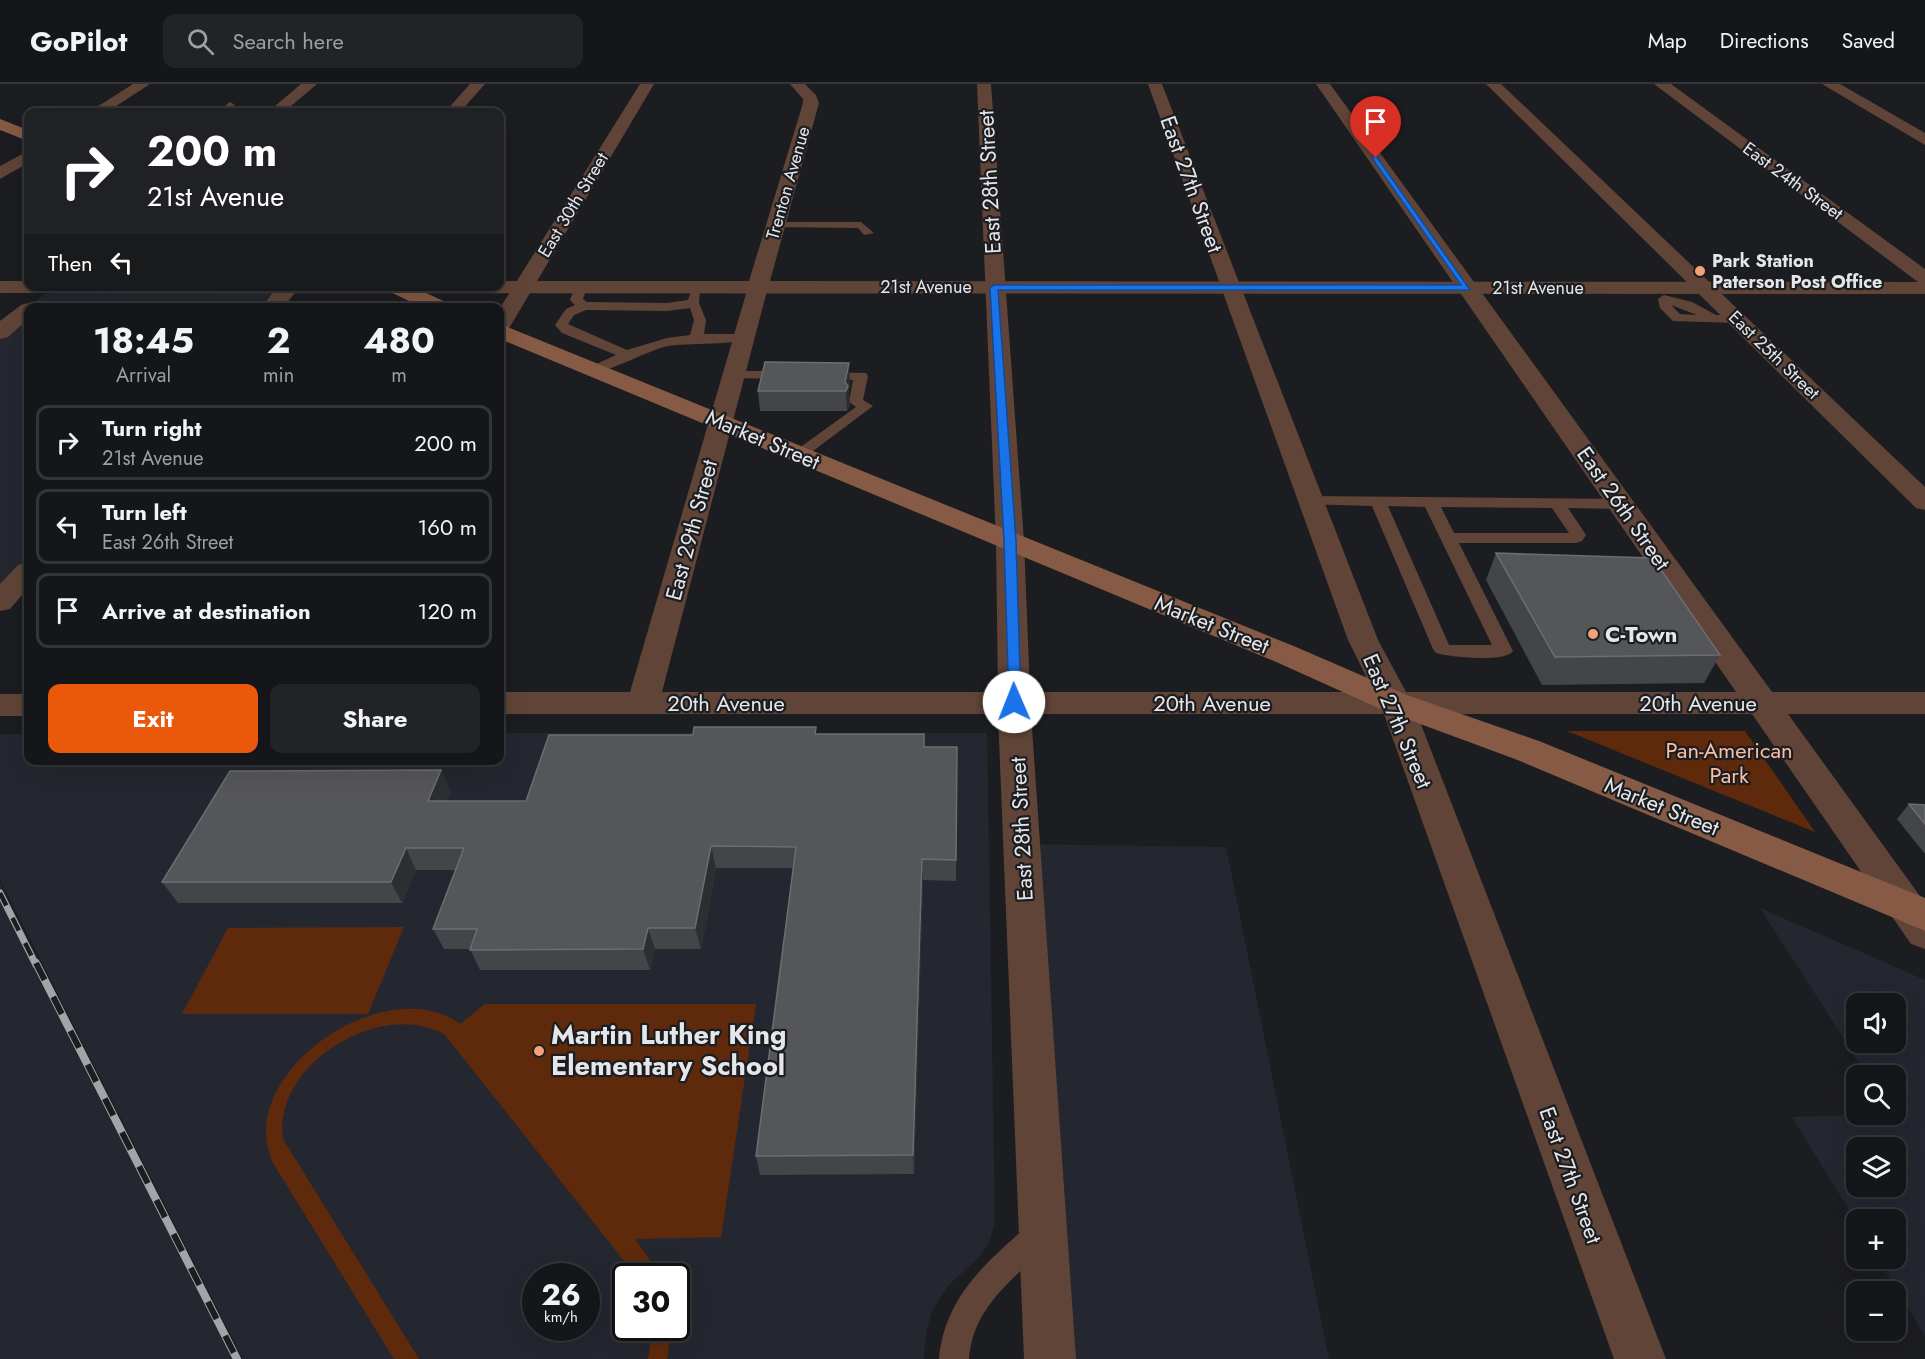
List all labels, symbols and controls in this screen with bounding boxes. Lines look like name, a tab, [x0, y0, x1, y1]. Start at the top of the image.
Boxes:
search box	[163, 14, 583, 68]
text: GoPilot	[30, 21, 127, 62]
icon: search	[184, 25, 217, 58]
text: Search here	[232, 25, 344, 57]
text: Map	[1648, 26, 1687, 56]
text: Directions	[1720, 26, 1809, 56]
text: Saved	[1842, 26, 1895, 56]
pin	[1350, 96, 1401, 158]
icon: arrive	[1359, 105, 1392, 138]
street label: East 28th Street	[969, 109, 1009, 255]
street label: East 27th Street	[1152, 111, 1232, 258]
text: 200 m	[147, 121, 277, 182]
street label: Trenton Avenue	[759, 123, 817, 243]
icon: right	[48, 132, 126, 210]
street label: East 24th Street	[1737, 136, 1849, 227]
street label: East 30th Street	[531, 147, 615, 262]
text: 21st Avenue	[147, 177, 284, 216]
icon: left	[105, 246, 138, 279]
text: Then	[48, 247, 93, 279]
place label: Park Station Paterson Post Office	[1712, 248, 1882, 295]
marker: Park Station Paterson Post Office	[1693, 264, 1707, 278]
street label: 21st Avenue	[880, 274, 972, 300]
street label: 21st Avenue	[1492, 275, 1584, 301]
street label: East 25th Street	[1723, 305, 1826, 406]
text: 18:45	[93, 314, 194, 366]
text: 2	[267, 314, 290, 366]
text: 480	[363, 314, 435, 366]
text: Arrival	[116, 361, 171, 390]
text: min	[263, 361, 294, 390]
text: m	[391, 361, 407, 390]
street label: Market Street	[701, 401, 826, 478]
text: Turn right	[102, 412, 202, 444]
icon: right	[51, 426, 84, 459]
text: 200 m	[414, 427, 477, 459]
street label: East 26th Street	[1569, 440, 1679, 577]
text: 21st Avenue	[102, 444, 204, 473]
street label: East 29th Street	[657, 455, 725, 604]
text: Turn left	[102, 496, 187, 528]
icon: left	[51, 510, 84, 543]
text: 160 m	[417, 511, 477, 543]
text: East 26th Street	[102, 528, 233, 557]
street label: Market Street	[1150, 586, 1275, 662]
icon: arrive	[51, 594, 84, 627]
text: Arrive at destination	[102, 595, 311, 627]
text: 120 m	[418, 595, 477, 627]
place label: C-Town	[1605, 618, 1678, 650]
marker: C-Town	[1586, 627, 1600, 641]
street label: East 27th Street	[1355, 649, 1441, 794]
position arrow	[982, 670, 1046, 734]
button: Exit	[48, 684, 258, 753]
button: Share	[270, 684, 480, 753]
street label: 20th Avenue	[667, 687, 785, 719]
street label: 20th Avenue	[1153, 687, 1271, 719]
street label: 20th Avenue	[1639, 687, 1757, 719]
park label: Pan-American Park	[1665, 734, 1793, 791]
street label: East 28th Street	[1001, 756, 1041, 902]
street label: Market Street	[1600, 768, 1725, 844]
map controls	[1846, 993, 1906, 1341]
button: sound	[1846, 993, 1906, 1053]
place label: Martin Luther King Elementary School	[551, 1015, 787, 1085]
marker: Martin Luther King Elementary School	[532, 1044, 546, 1058]
button: search	[1846, 1065, 1906, 1125]
street label: East 27th Street	[1531, 1102, 1611, 1249]
button: layers	[1846, 1137, 1906, 1197]
button: +	[1846, 1209, 1906, 1269]
speed limit sign: 30	[612, 1263, 690, 1341]
text: 26	[541, 1273, 581, 1316]
button: −	[1846, 1281, 1906, 1341]
text: km/h	[544, 1306, 578, 1328]

